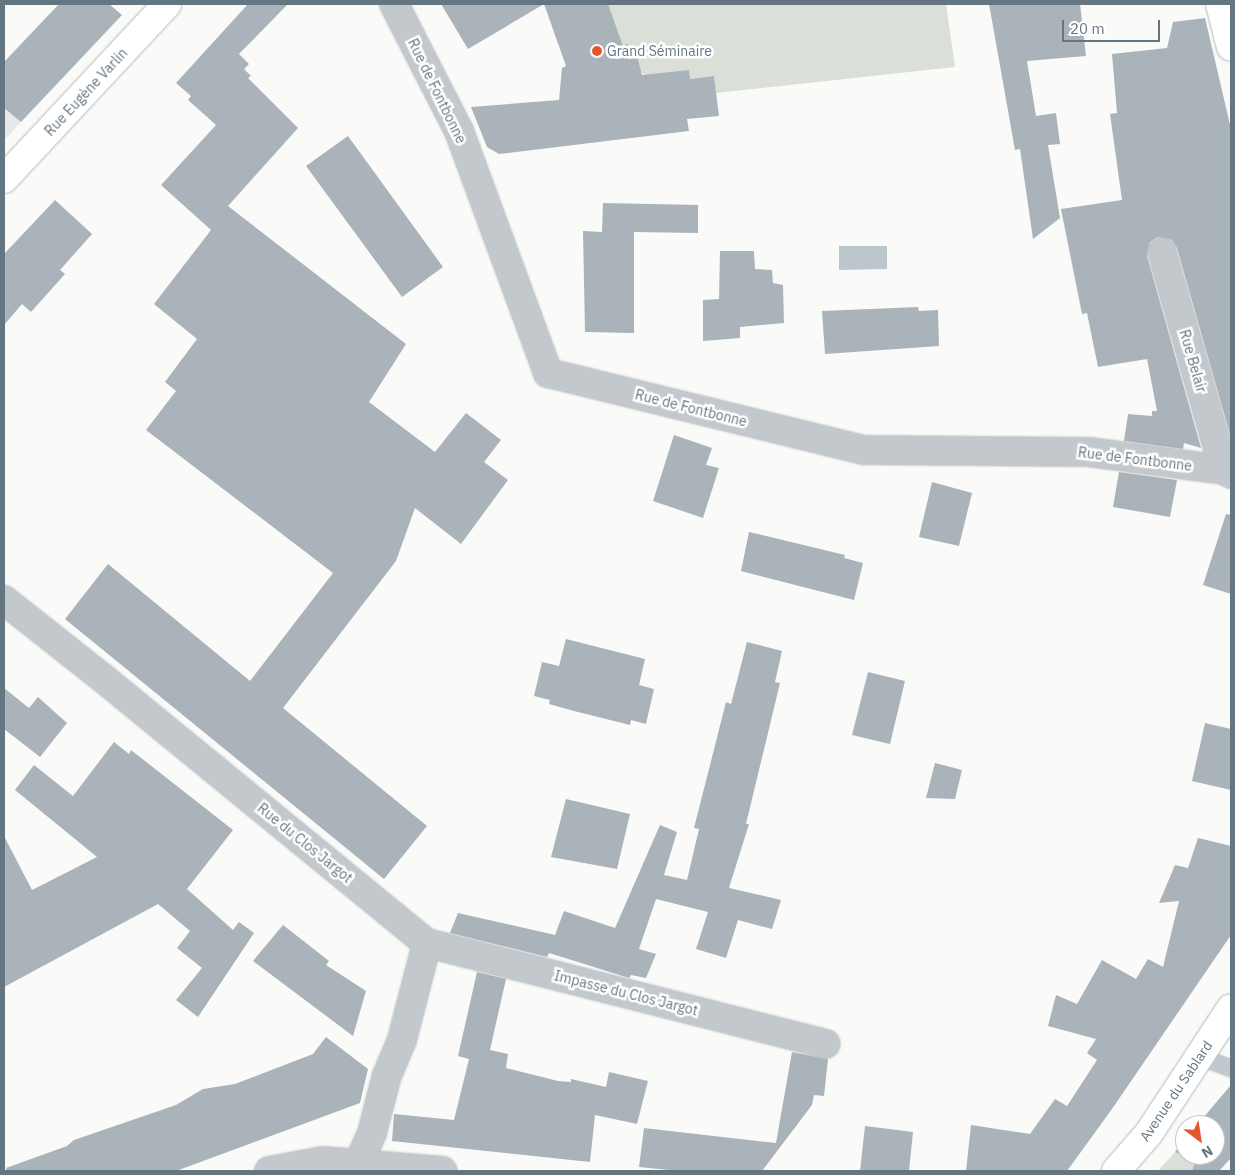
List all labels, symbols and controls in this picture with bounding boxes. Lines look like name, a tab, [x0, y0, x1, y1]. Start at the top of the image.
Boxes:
scale bar	[1065, 10, 1162, 42]
text: 20 m	[1070, 19, 1105, 38]
street label: Rue de Fontbonne	[404, 36, 470, 146]
place label: Grand Séminaire	[607, 43, 712, 59]
street label: Rue Eugène Varlin	[41, 45, 131, 139]
marker: Grand Séminaire	[591, 45, 603, 57]
street label: Rue Belair	[1176, 328, 1210, 394]
street label: Rue de Fontbonne	[633, 386, 749, 430]
street label: Rue de Fontbonne	[1077, 444, 1193, 474]
street label: Rue du Clos Jargot	[254, 800, 356, 886]
street label: Impasse du Clos Jargot	[553, 967, 699, 1019]
street label: Avenue du Sablard	[1136, 1038, 1216, 1144]
north arrow	[1175, 1115, 1225, 1165]
text: N	[1198, 1142, 1216, 1162]

